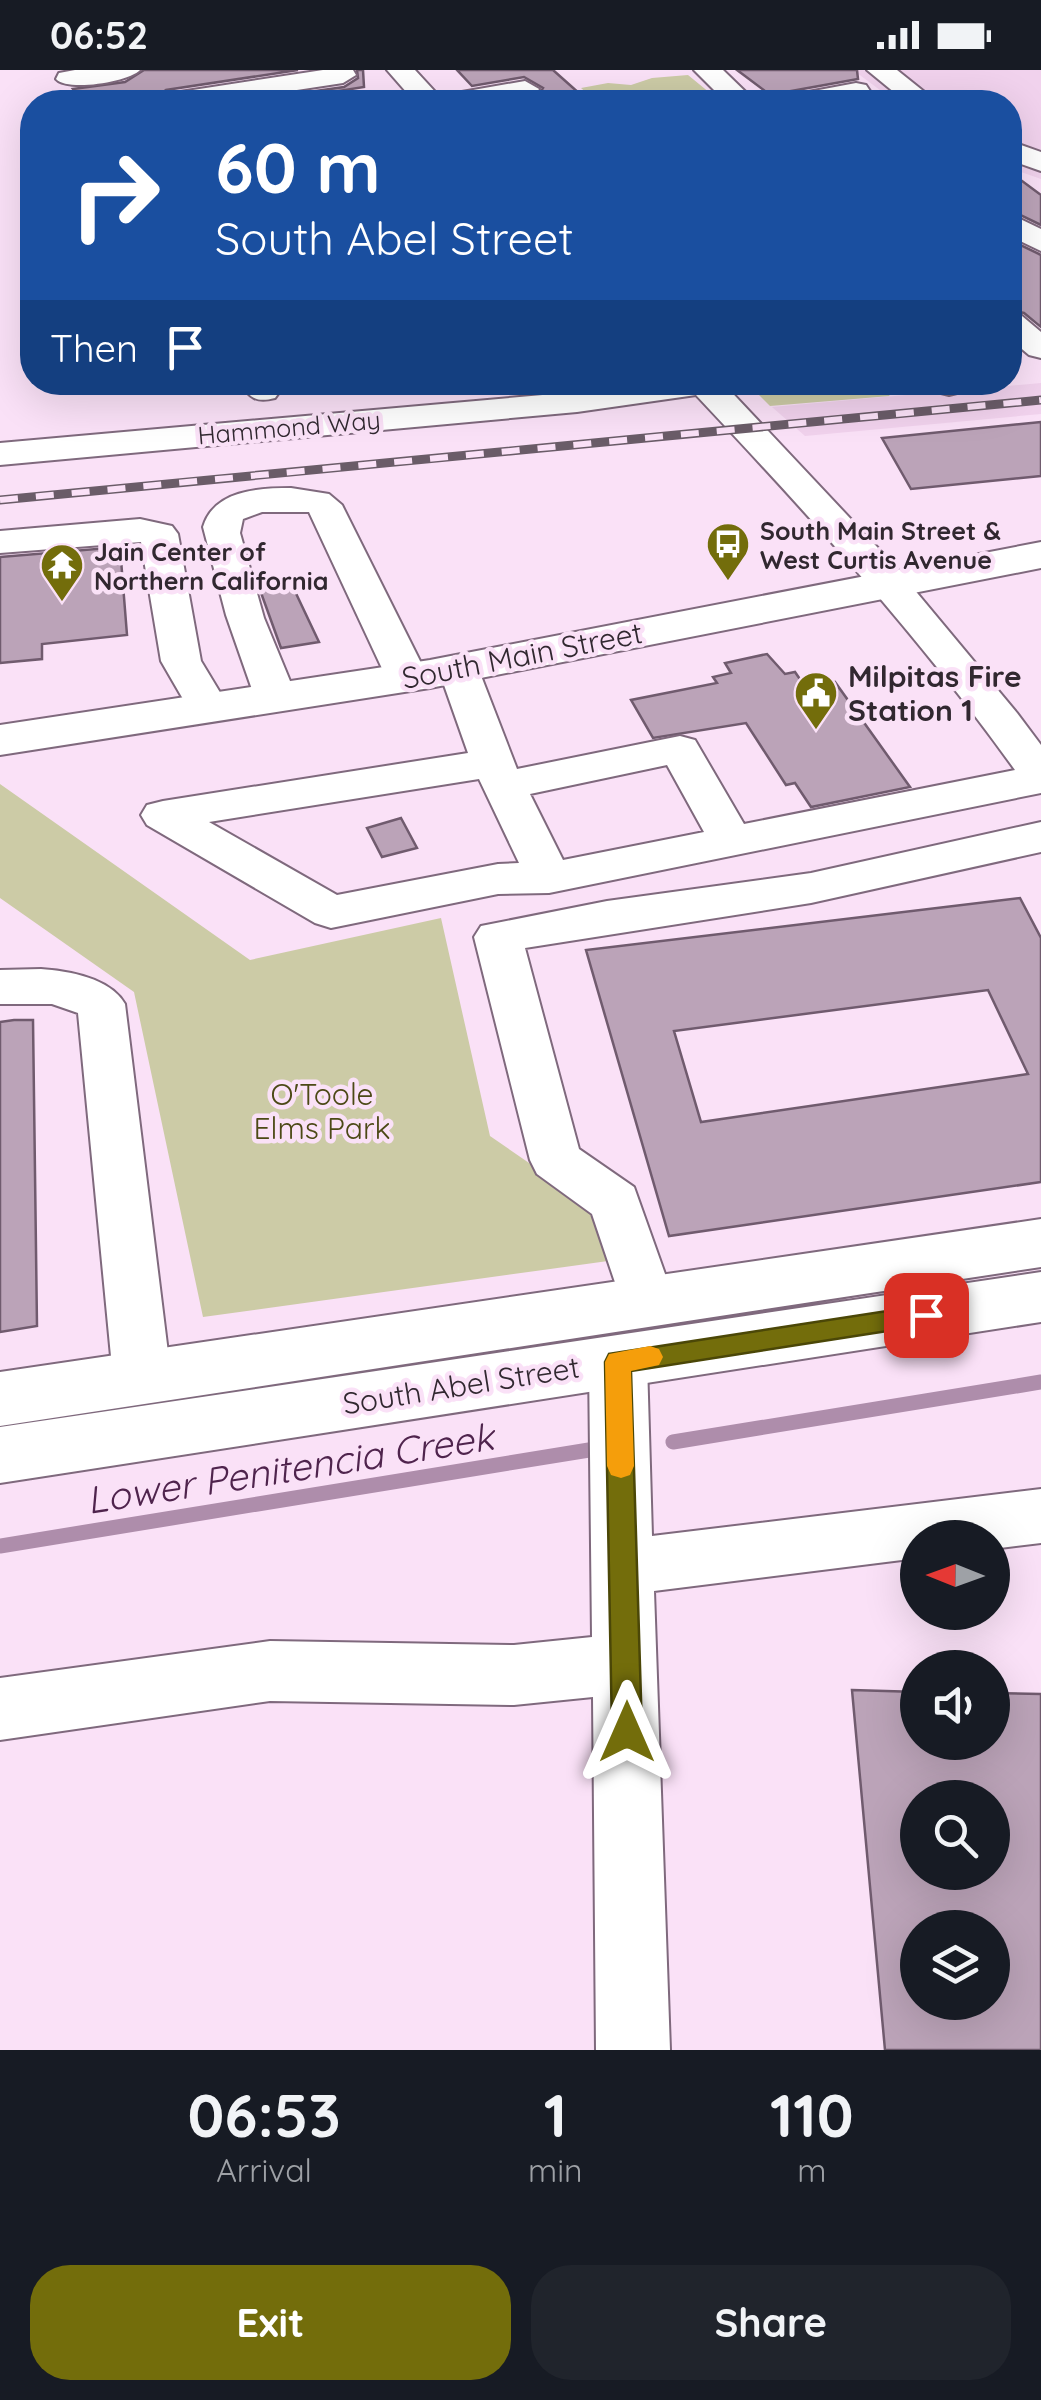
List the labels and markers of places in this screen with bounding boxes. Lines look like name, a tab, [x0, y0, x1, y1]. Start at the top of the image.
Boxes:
place label: South Main Street & West Curtis Avenue	[760, 515, 1001, 575]
bus stop icon: South Main Street & West Curtis Avenue	[705, 521, 751, 582]
place label: Jain Center of Northern California	[94, 536, 328, 596]
temple icon: Jain Center of Northern California	[39, 542, 85, 603]
place label: Milpitas Fire Station 1	[848, 657, 1022, 729]
public building icon: Milpitas Fire Station 1	[793, 670, 839, 731]
pin	[884, 1273, 969, 1358]

